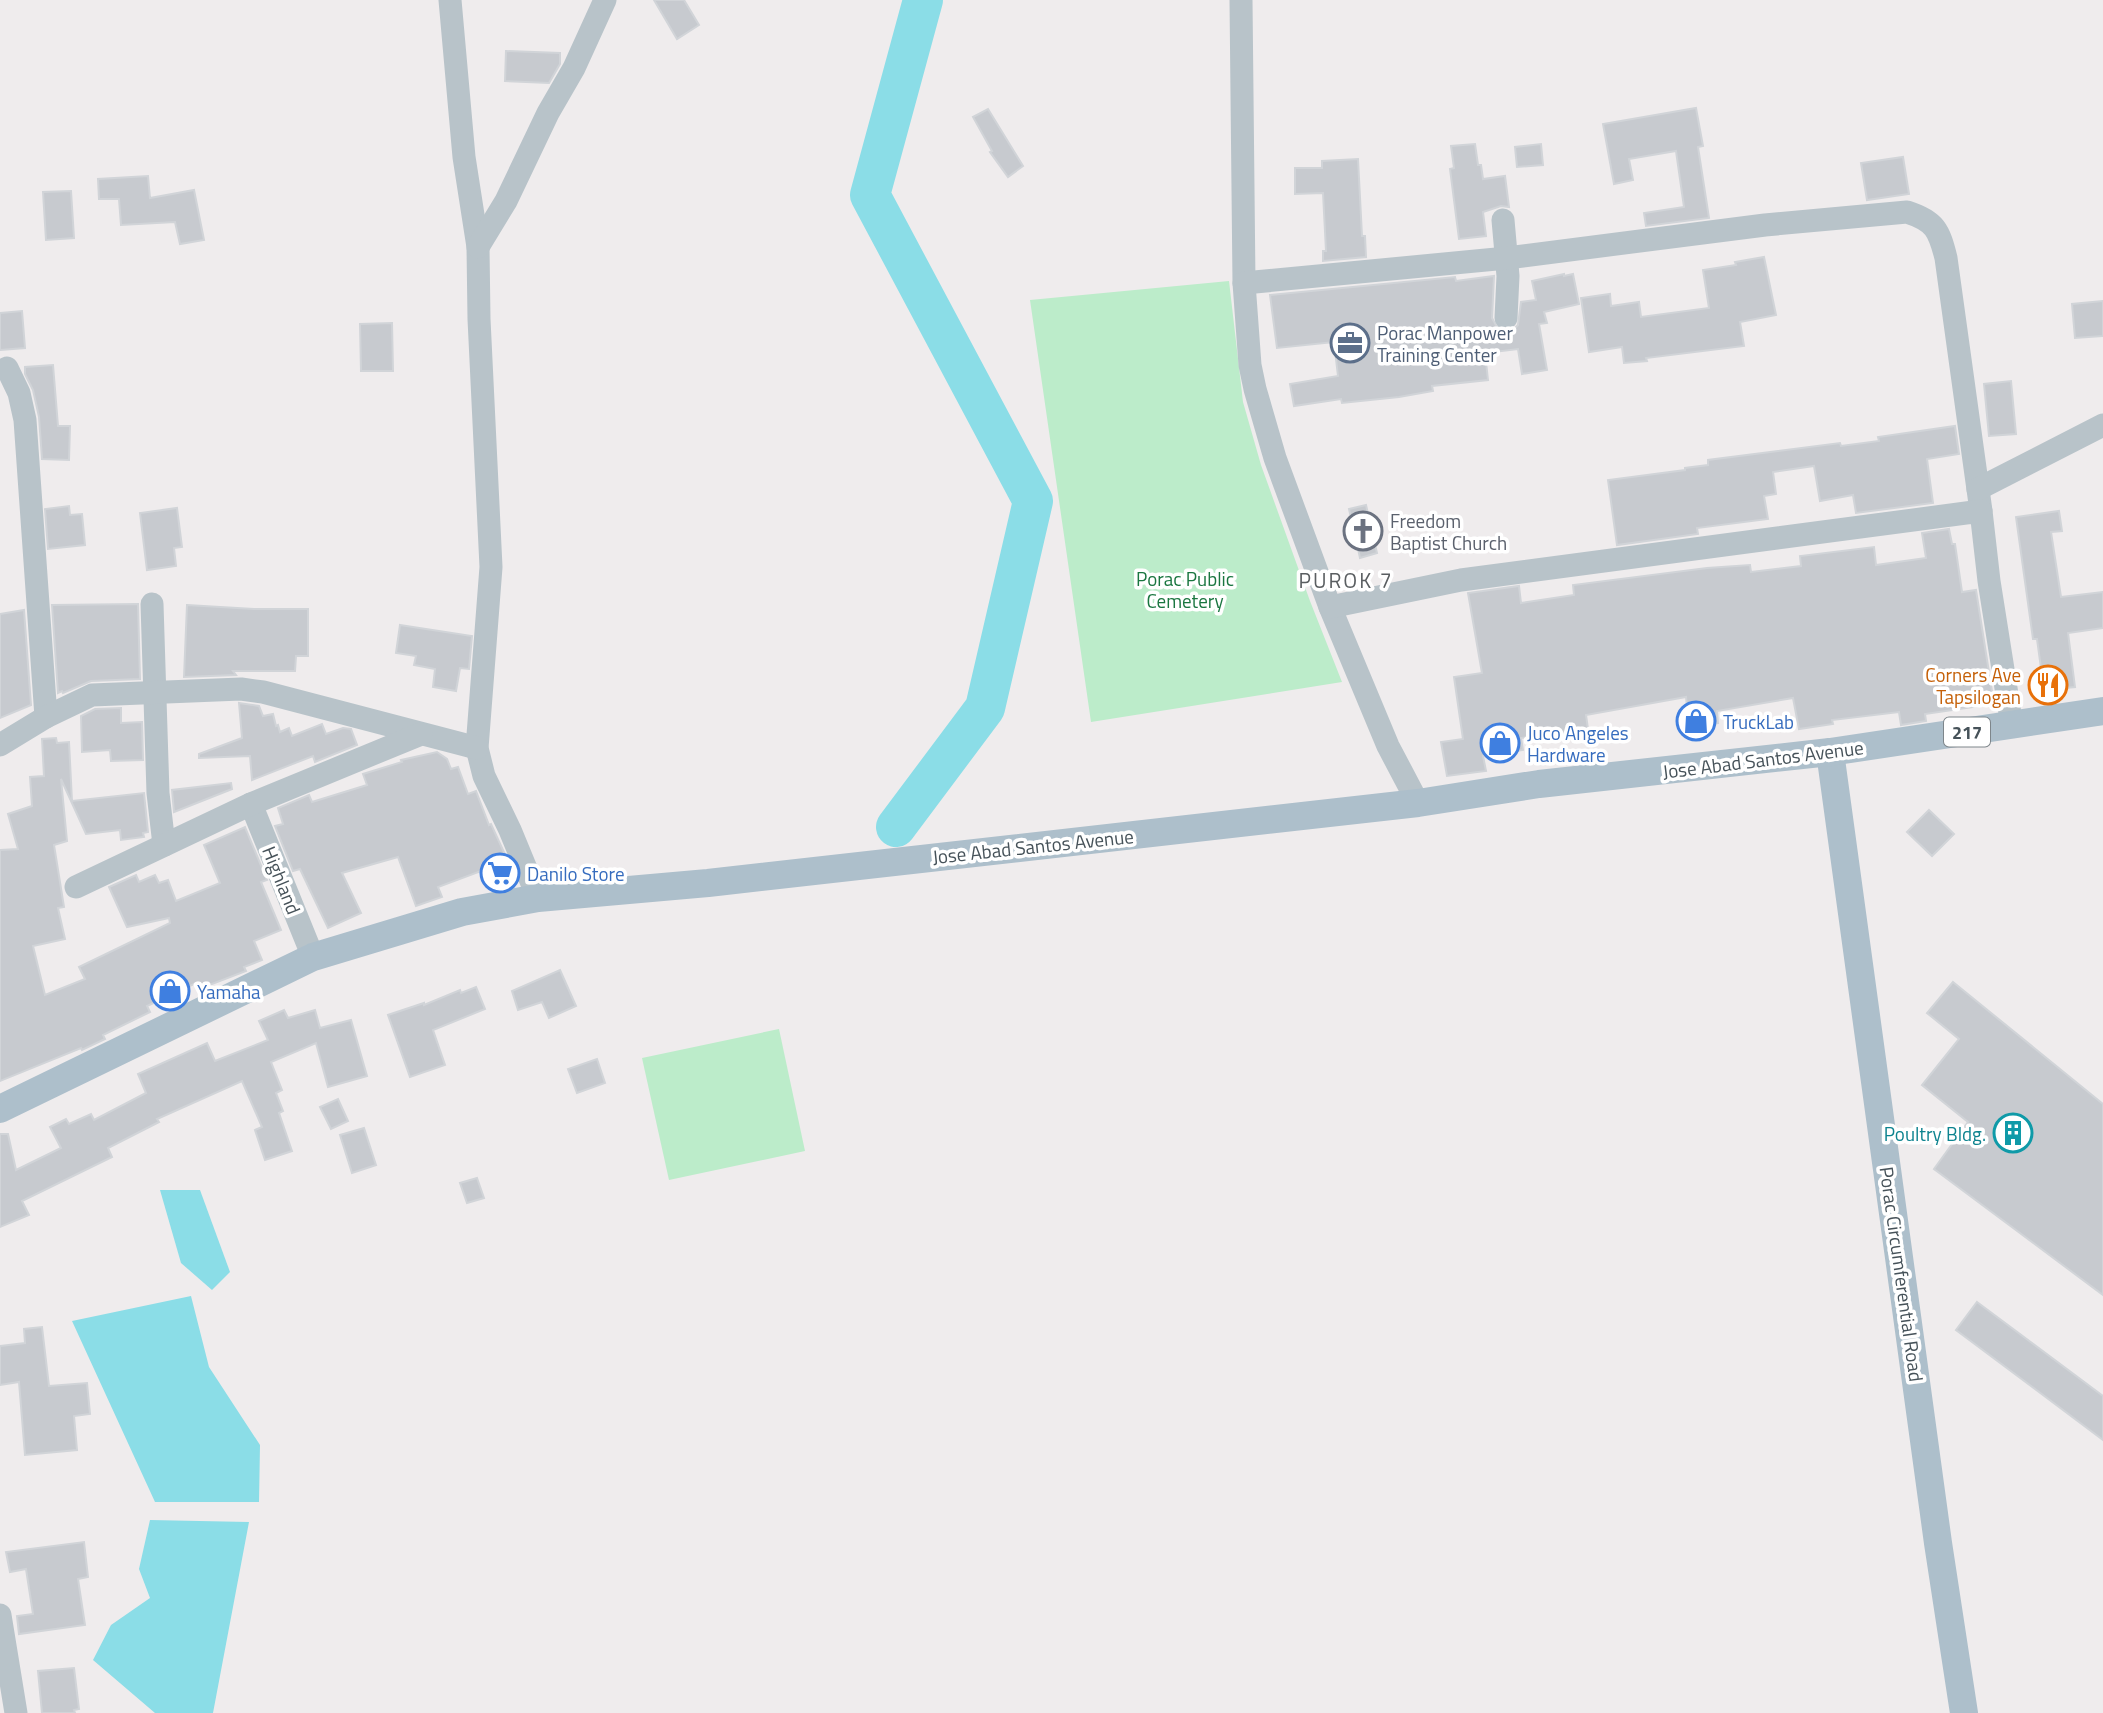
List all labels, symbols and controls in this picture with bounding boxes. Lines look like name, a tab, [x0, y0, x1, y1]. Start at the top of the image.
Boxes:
place label: Porac Manpower Training Center	[1377, 318, 1513, 369]
office icon: Porac Manpower Training Center	[1329, 322, 1371, 364]
place label: Freedom Baptist Church	[1390, 506, 1507, 557]
church icon: Freedom Baptist Church	[1342, 510, 1384, 552]
park label: Porac Public Cemetery	[1136, 564, 1234, 615]
district label: PUROK 7	[1298, 564, 1394, 596]
place label: Corners Ave Tapsilogan	[1925, 660, 2021, 711]
restaurant icon: Corners Ave Tapsilogan	[2027, 664, 2069, 706]
shop icon: TruckLab	[1675, 700, 1717, 742]
place label: TruckLab	[1723, 707, 1794, 736]
place label: Juco Angeles Hardware	[1527, 718, 1629, 769]
road number: 217	[1944, 718, 1990, 746]
shop icon: Juco Angeles Hardware	[1479, 722, 1521, 764]
street label: Jose Abad Santos Avenue	[1661, 732, 1865, 786]
street label: Jose Abad Santos Avenue	[931, 821, 1135, 871]
street label: Highland	[255, 842, 309, 918]
supermarket icon: Danilo Store	[479, 852, 521, 894]
place label: Danilo Store	[527, 859, 625, 888]
shop icon: Yamaha	[149, 970, 191, 1012]
place label: Yamaha	[197, 977, 261, 1006]
building icon: Poultry Bldg.	[1992, 1112, 2034, 1154]
place label: Poultry Bldg.	[1884, 1119, 1986, 1148]
street label: Porac Circumferential Road	[1873, 1165, 1931, 1383]

